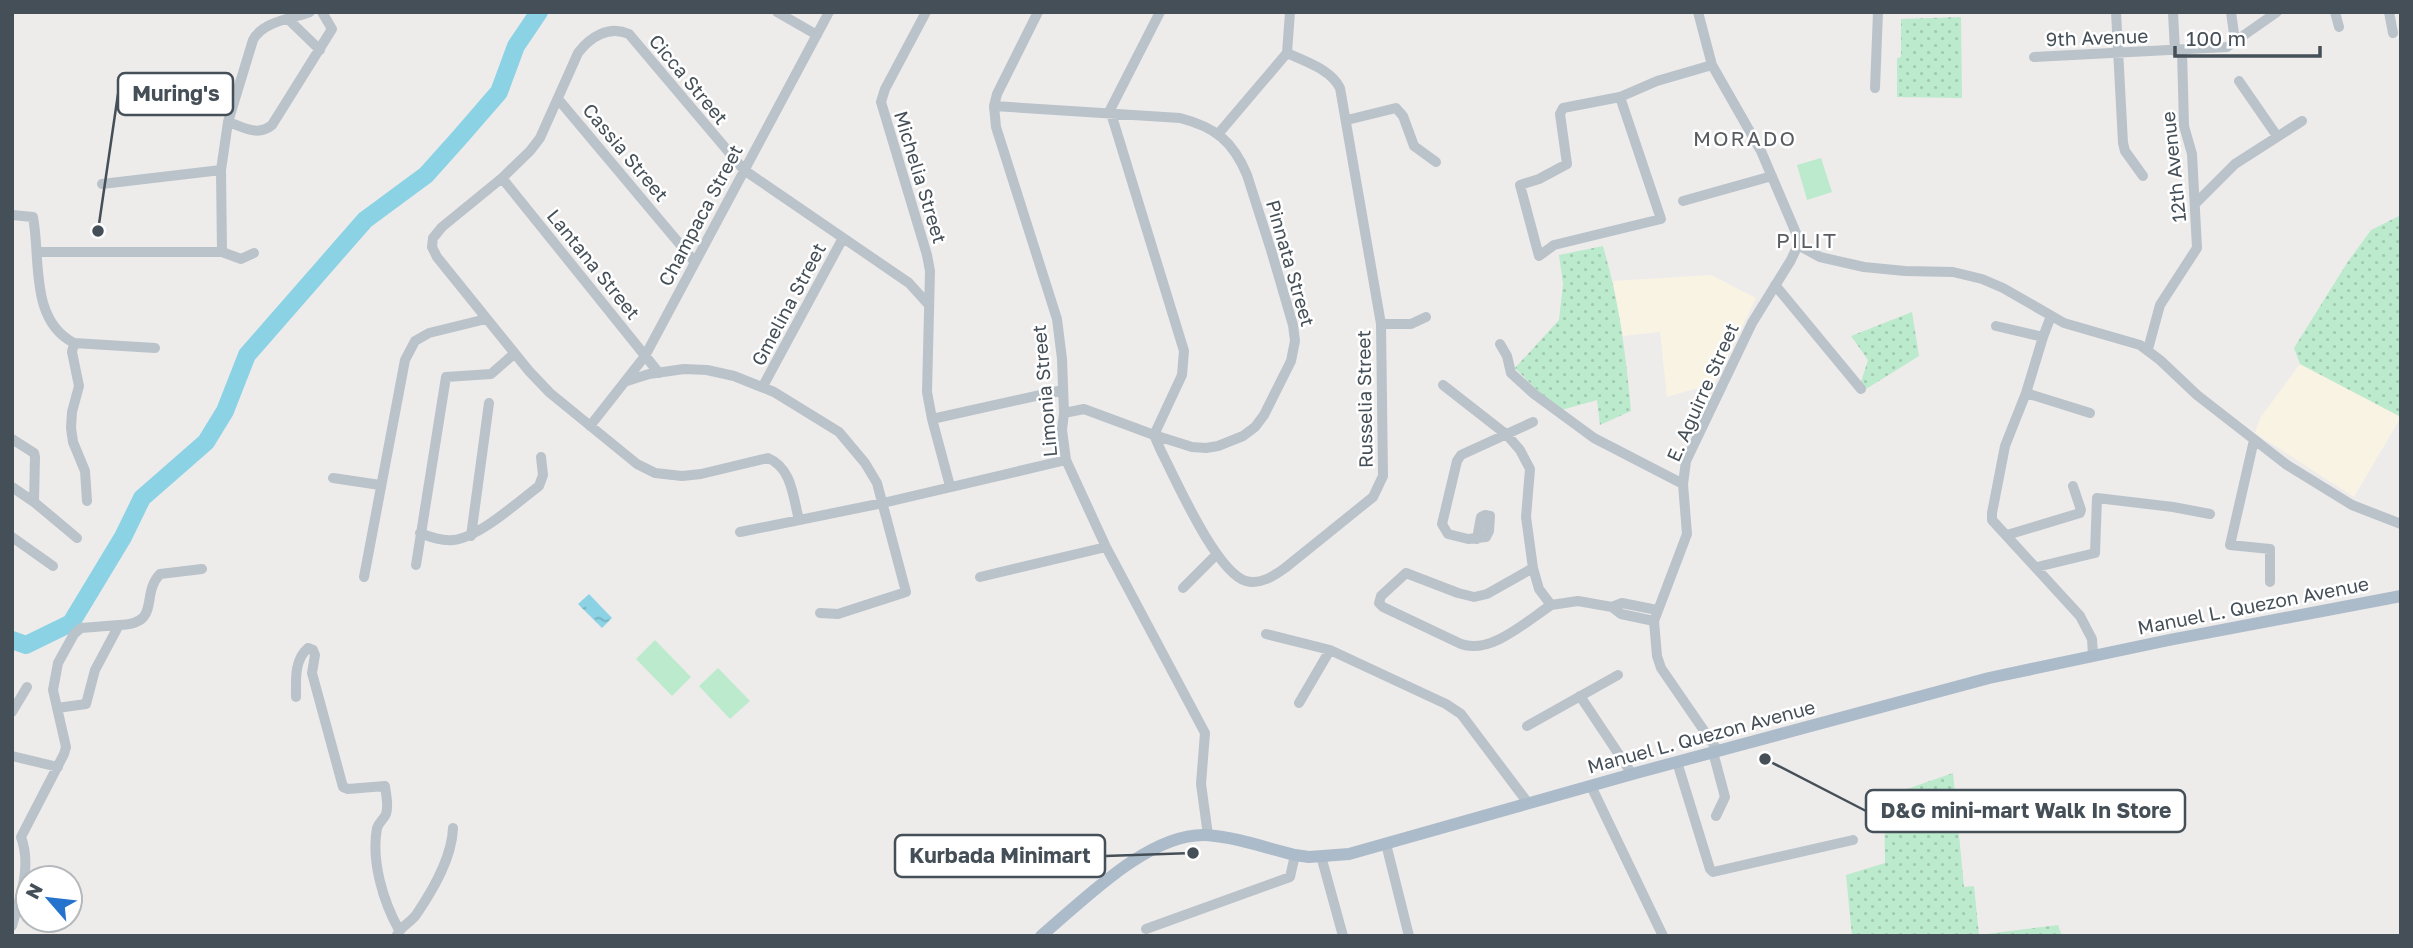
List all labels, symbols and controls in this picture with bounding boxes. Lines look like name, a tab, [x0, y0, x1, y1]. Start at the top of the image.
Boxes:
scale bar	[2175, 14, 2320, 58]
street label: 9th Avenue	[2045, 24, 2149, 50]
text: 100 m	[2186, 25, 2246, 51]
street label: Cicca Street	[645, 29, 733, 129]
callout: Muring's	[118, 73, 233, 115]
text: Muring's	[132, 80, 220, 106]
street label: Cassia Street	[578, 98, 674, 206]
street label: Michelia Street	[890, 108, 952, 246]
street label: 12th Avenue	[2156, 110, 2190, 224]
district label: MORADO	[1693, 125, 1797, 151]
street label: Champaca Street	[653, 140, 747, 290]
street label: Pinnata Street	[1262, 197, 1320, 329]
street label: Lantana Street	[543, 204, 645, 324]
district label: PILIT	[1776, 227, 1838, 253]
street label: Gmelina Street	[746, 239, 830, 369]
street label: E. Aguirre Street	[1661, 319, 1743, 465]
street label: Limonia Street	[1027, 324, 1061, 458]
street label: Russelia Street	[1351, 330, 1377, 468]
street label: Manuel L. Quezon Avenue	[2135, 571, 2371, 639]
street label: Manuel L. Quezon Avenue	[1585, 694, 1817, 778]
callout: D&G mini-mart Walk In Store	[1866, 790, 2185, 832]
text: D&G mini-mart Walk In Store	[1881, 797, 2171, 823]
callout: Kurbada Minimart	[895, 835, 1105, 877]
text: Kurbada Minimart	[909, 842, 1091, 868]
north arrow	[14, 864, 84, 934]
text: N	[20, 879, 47, 903]

